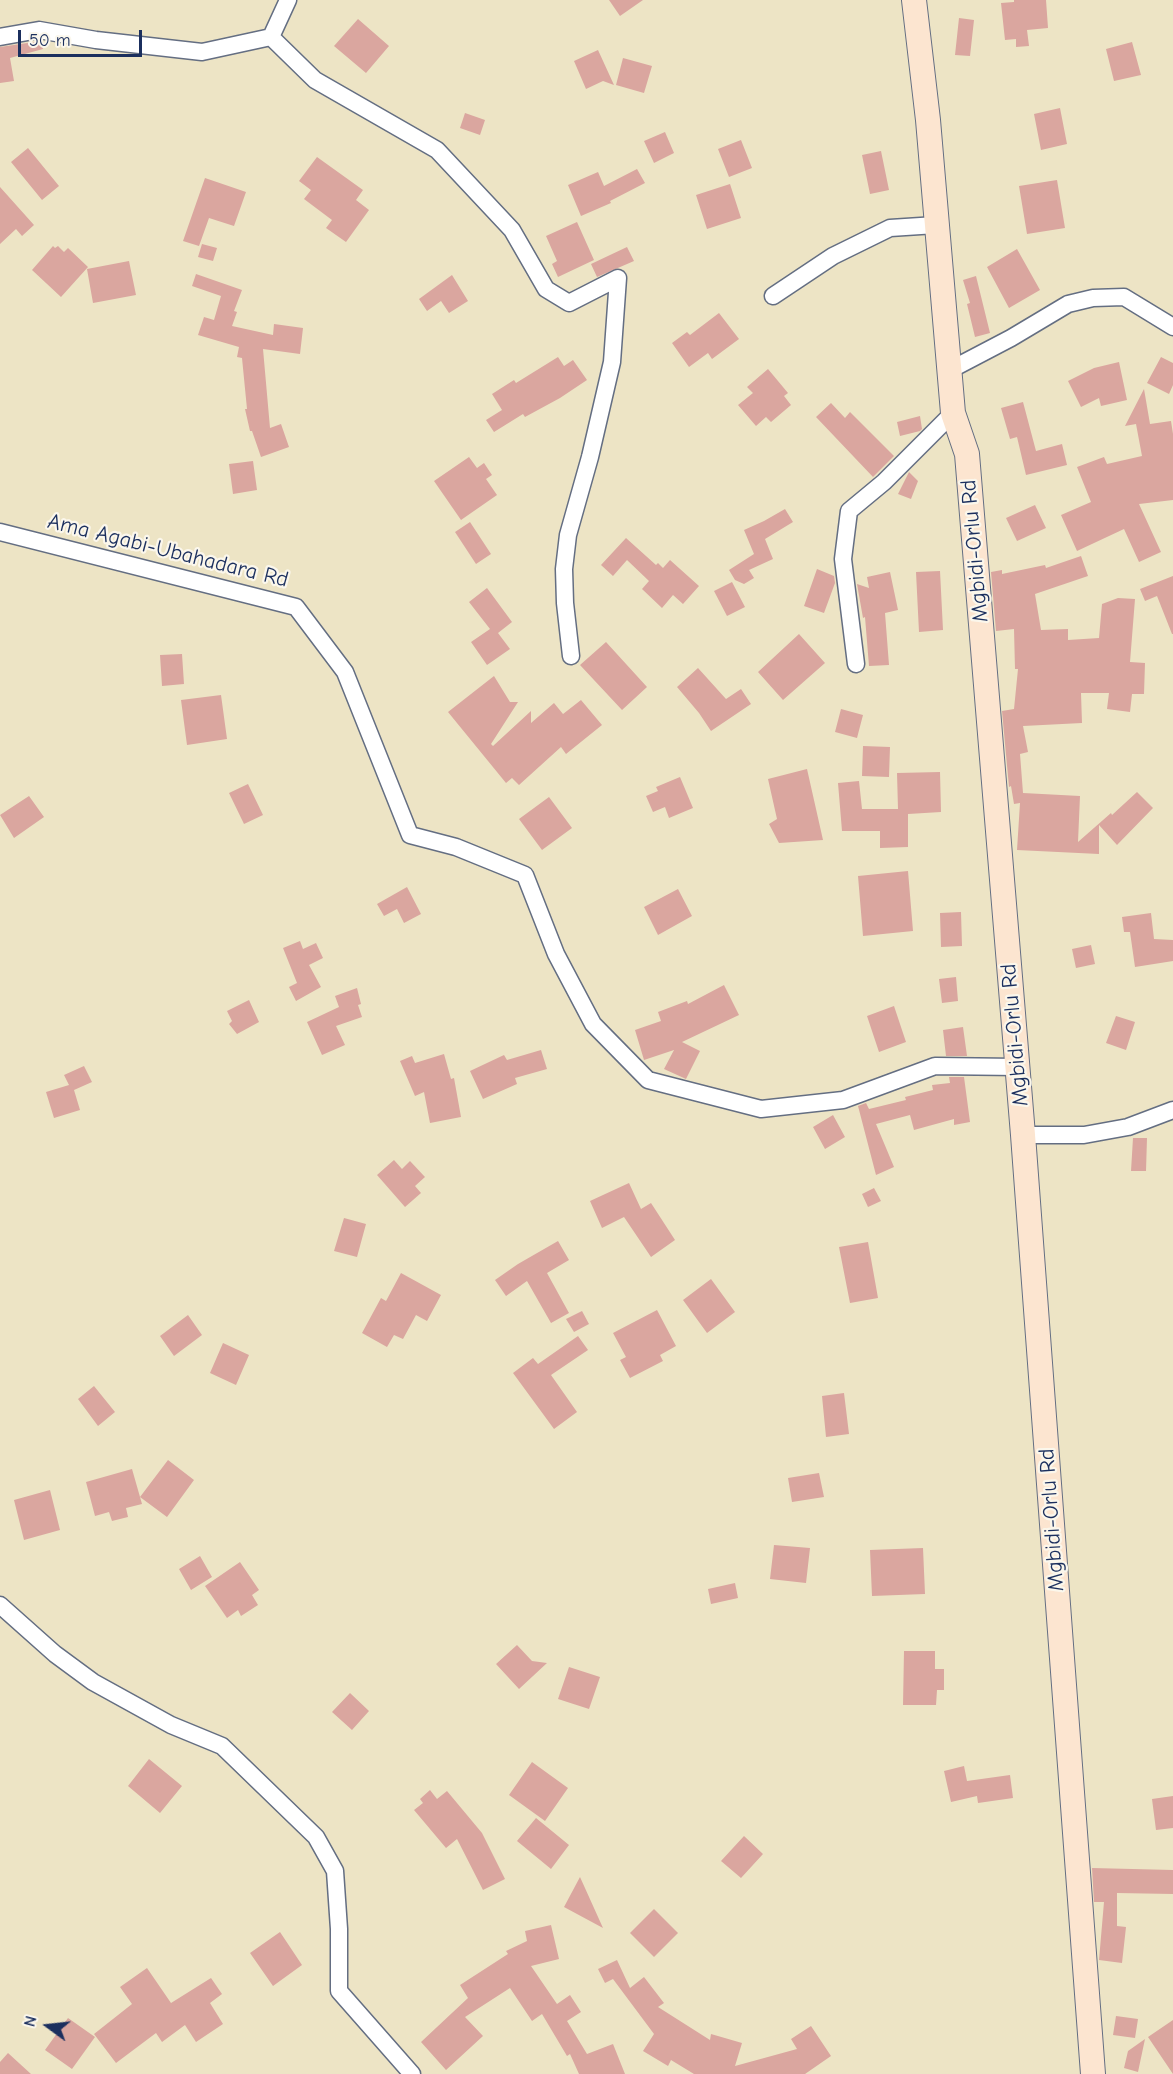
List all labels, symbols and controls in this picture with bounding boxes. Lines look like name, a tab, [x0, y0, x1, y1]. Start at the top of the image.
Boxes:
scale bar	[21, 18, 146, 56]
text: 50 m	[29, 30, 71, 51]
street label: Mgbidi-Orlu Rd	[956, 479, 994, 623]
street label: Ama Agabi-Ubahadara Rd	[45, 508, 291, 594]
street label: Mgbidi-Orlu Rd	[996, 963, 1034, 1107]
street label: Mgbidi-Orlu Rd	[1034, 1448, 1070, 1592]
north arrow	[18, 1996, 78, 2056]
text: N	[21, 2014, 41, 2029]

